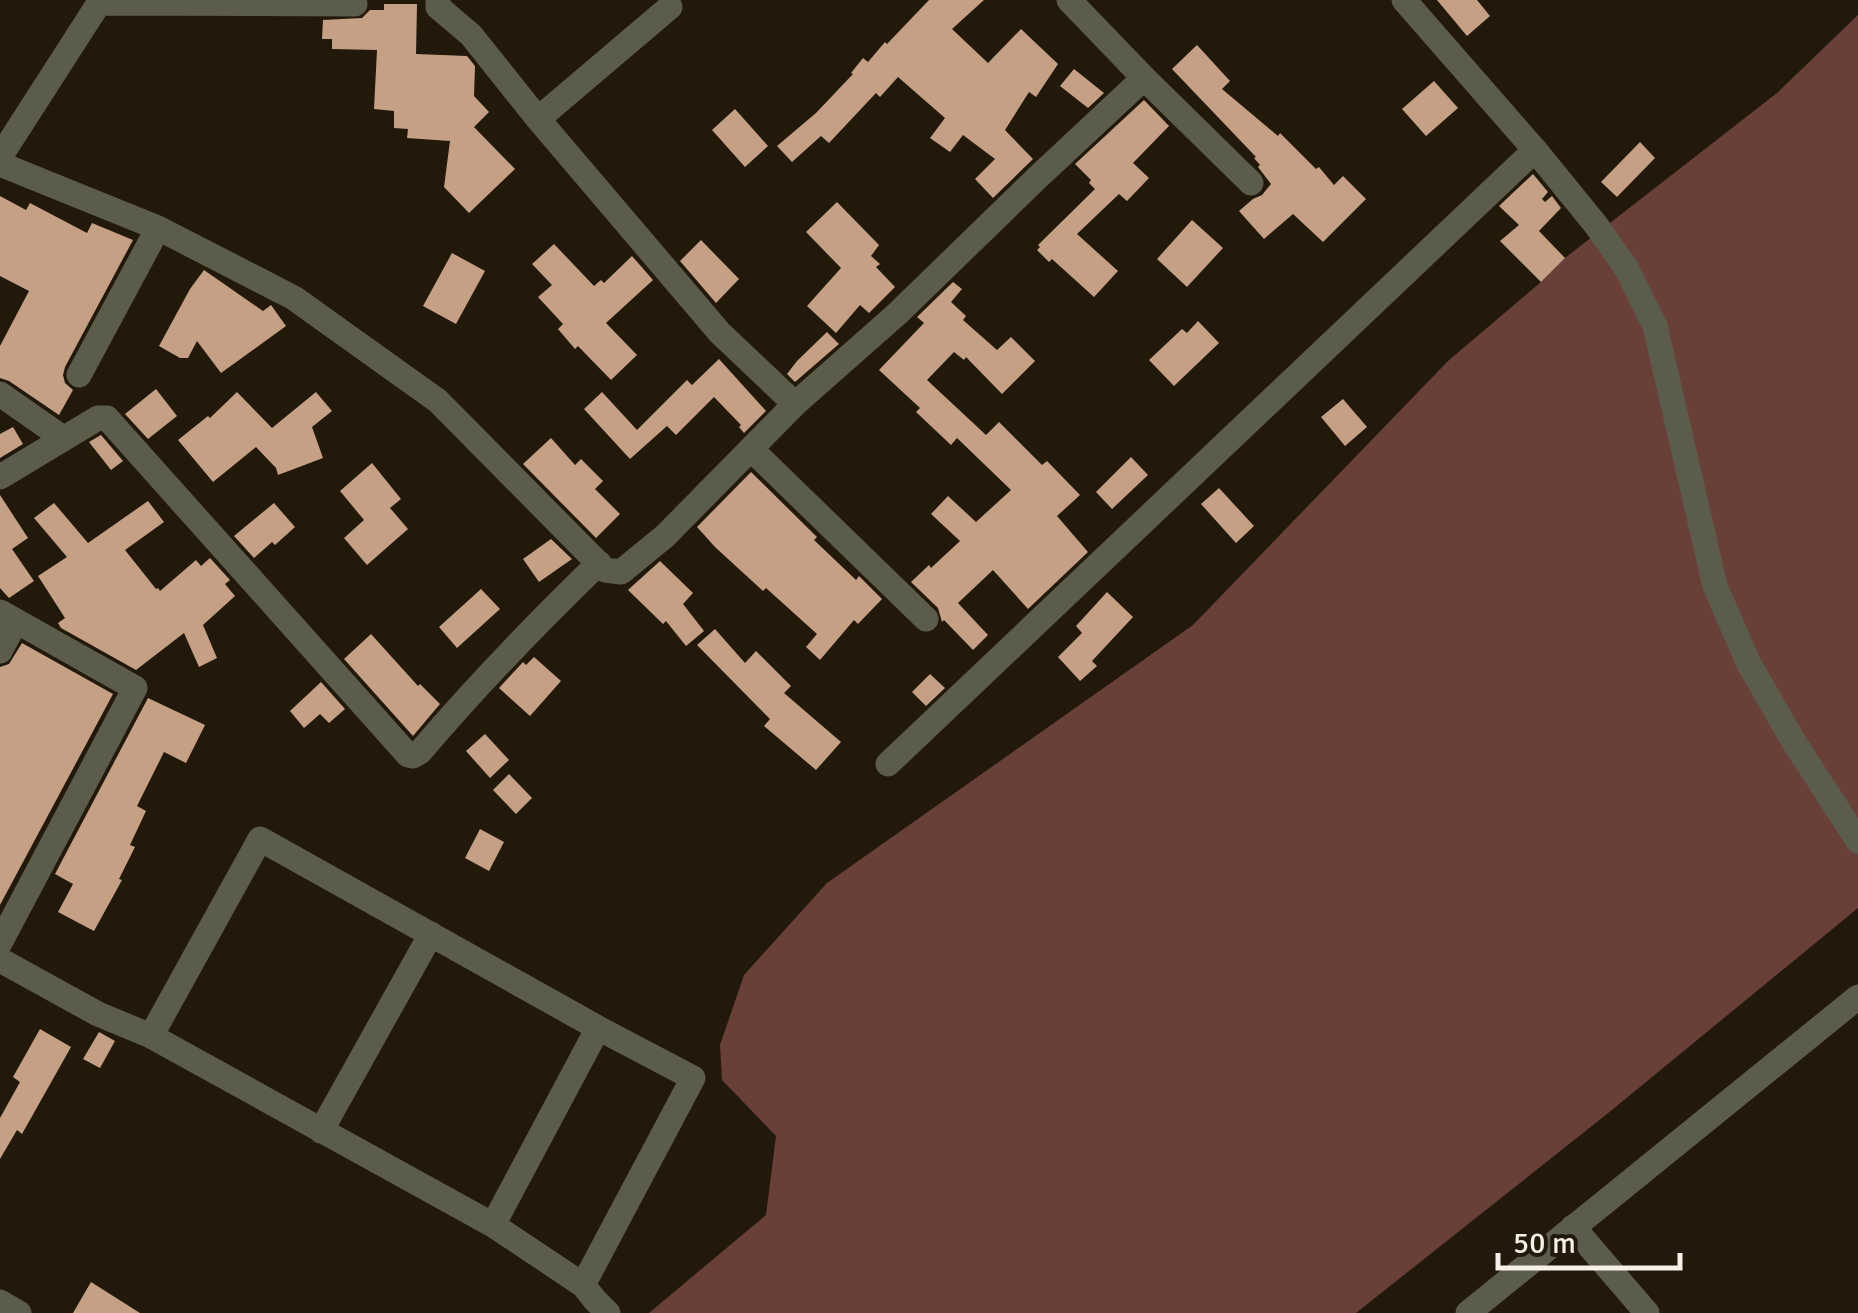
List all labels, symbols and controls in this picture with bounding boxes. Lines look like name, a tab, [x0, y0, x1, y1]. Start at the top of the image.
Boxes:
scale bar	[1498, 1208, 1680, 1270]
text: 50 m	[1513, 1225, 1576, 1262]

